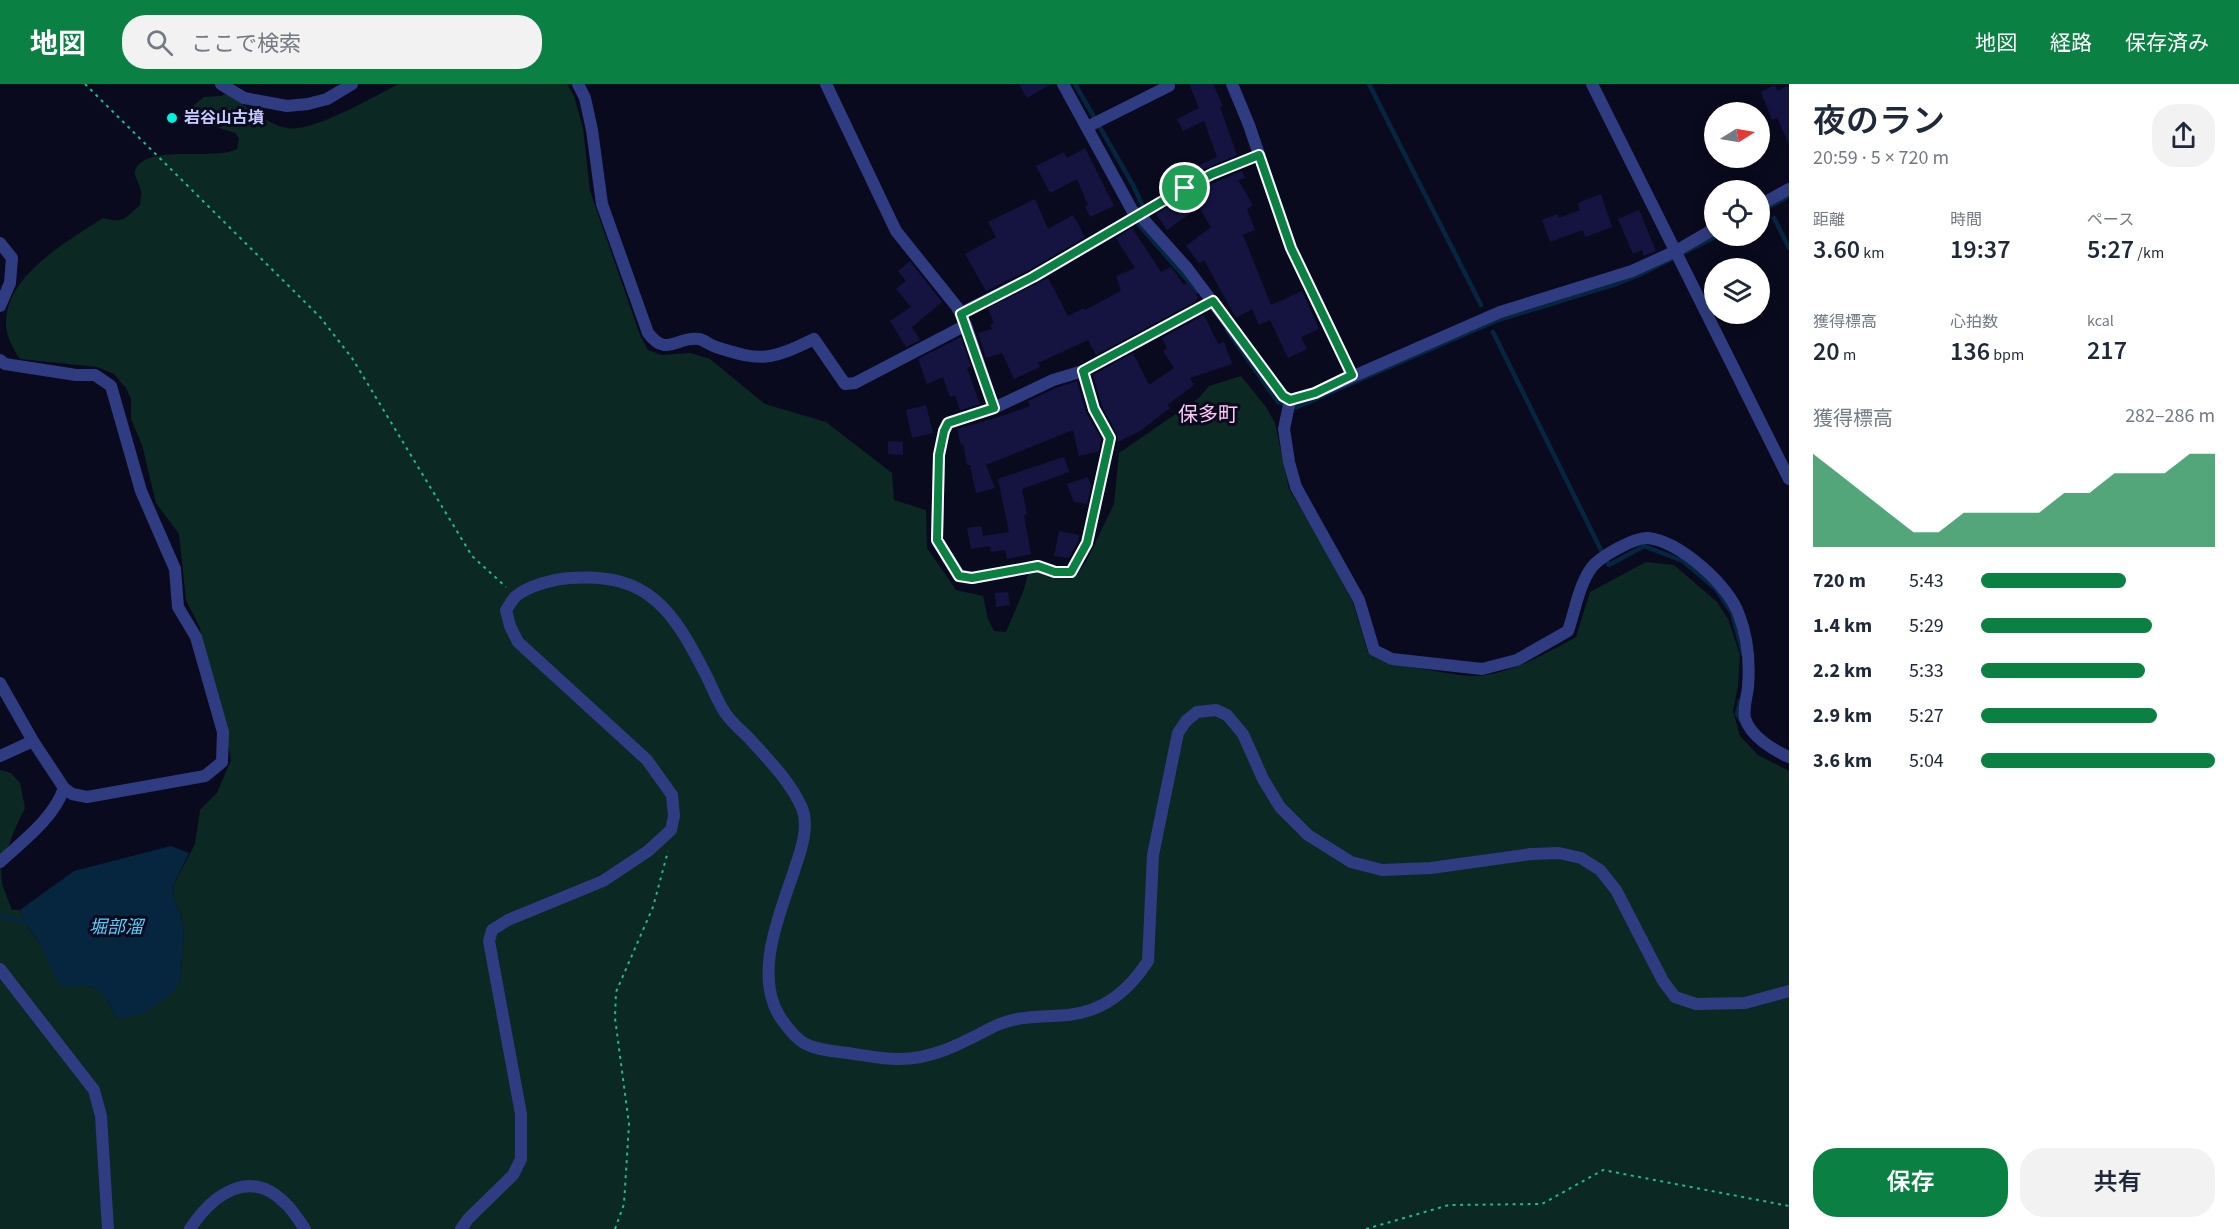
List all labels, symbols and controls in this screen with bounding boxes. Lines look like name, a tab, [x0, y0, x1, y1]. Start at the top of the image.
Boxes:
search box	[122, 15, 542, 69]
text: 地図	[30, 24, 86, 64]
icon: search	[143, 26, 176, 59]
text: ここで検索	[191, 28, 301, 60]
text: 地図	[1975, 28, 2017, 58]
text: 経路	[2050, 28, 2092, 58]
text: 保存済み	[2125, 28, 2209, 58]
text: 夜のラン	[1813, 98, 1945, 145]
north arrow	[1704, 102, 1770, 168]
map controls	[1704, 102, 1770, 324]
button: share	[2152, 104, 2215, 167]
place label: 岩谷山古墳	[184, 107, 264, 129]
marker: 岩谷山古墳	[165, 111, 179, 125]
text: 20:59 · 5 × 720 m	[1813, 144, 1949, 172]
pin	[1159, 162, 1210, 213]
icon: arrive	[1168, 171, 1201, 204]
button: locate	[1704, 180, 1770, 246]
text: 距離	[1813, 209, 1845, 231]
text: 時間	[1950, 209, 1982, 231]
text: ペース	[2087, 209, 2134, 231]
text: 3.60	[1813, 231, 1860, 268]
text: 19:37	[1950, 231, 2011, 268]
text: 5:27	[2087, 231, 2134, 268]
text: km	[1860, 242, 1885, 264]
text: /km	[2134, 242, 2164, 264]
button: layers	[1704, 258, 1770, 324]
text: kcal	[2087, 310, 2114, 332]
text: 獲得標高	[1813, 311, 1877, 333]
text: 心拍数	[1950, 311, 1998, 333]
text: 217	[2087, 332, 2127, 369]
text: 20	[1813, 333, 1840, 370]
text: 136	[1950, 333, 1990, 370]
text: m	[1840, 344, 1856, 366]
text: bpm	[1990, 344, 2024, 366]
district label: 保多町	[1178, 401, 1238, 429]
text: 282–286 m	[2125, 402, 2215, 430]
text: 獲得標高	[1813, 405, 1893, 433]
text: 720 m	[1813, 567, 1866, 595]
text: 5:43	[1909, 567, 1944, 595]
text: 1.4 km	[1813, 612, 1872, 640]
text: 5:29	[1909, 612, 1944, 640]
text: 2.2 km	[1813, 657, 1872, 685]
text: 5:33	[1909, 657, 1944, 685]
text: 2.9 km	[1813, 702, 1872, 730]
text: 5:27	[1909, 702, 1944, 730]
text: 3.6 km	[1813, 747, 1872, 775]
text: 5:04	[1909, 747, 1944, 775]
water label: 堀部溜	[89, 915, 146, 940]
button: 保存	[1813, 1148, 2008, 1217]
button: 共有	[2020, 1148, 2215, 1217]

